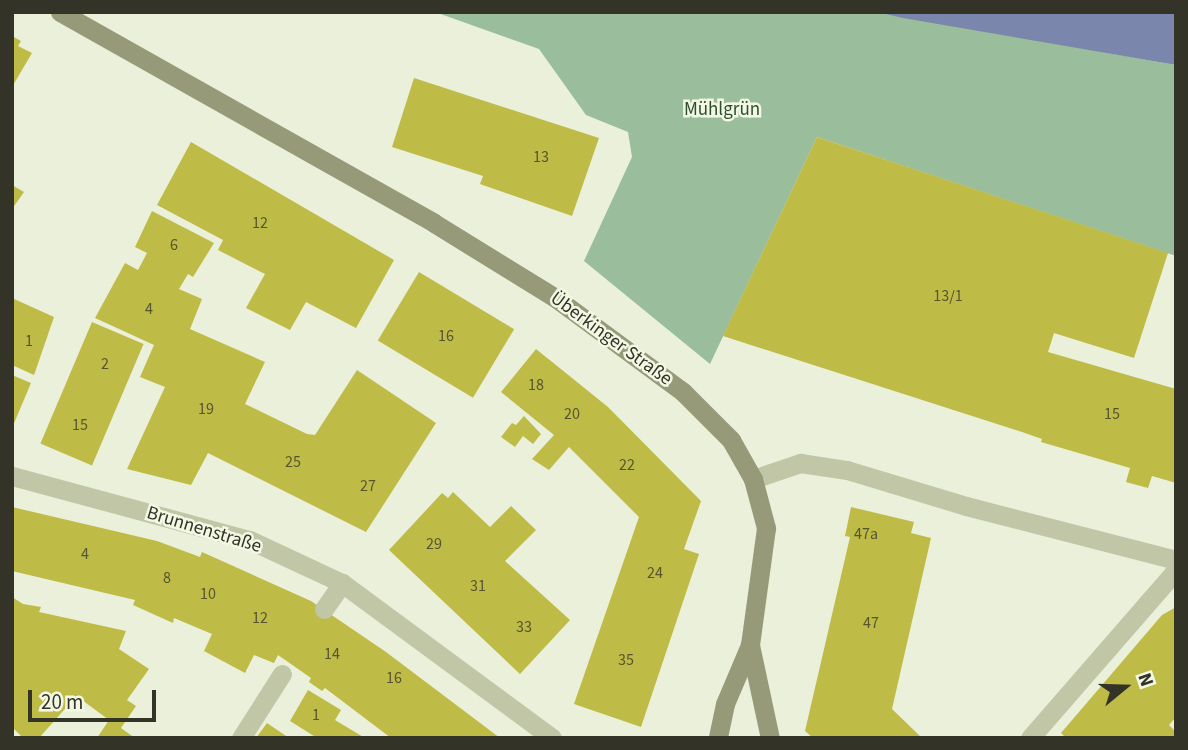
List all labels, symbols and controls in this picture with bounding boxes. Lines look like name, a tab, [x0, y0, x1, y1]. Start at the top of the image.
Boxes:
park label: Mühlgrün	[684, 99, 760, 121]
house number: 13	[533, 147, 549, 167]
house number: 12	[252, 213, 268, 233]
house number: 6	[170, 235, 178, 255]
house number: 13/1	[933, 286, 963, 306]
street label: Überkinger Straße	[546, 287, 676, 391]
house number: 4	[145, 299, 153, 319]
house number: 16	[438, 326, 454, 346]
house number: 1	[25, 331, 33, 351]
house number: 2	[101, 354, 109, 374]
house number: 18	[528, 375, 544, 395]
house number: 19	[198, 399, 214, 419]
house number: 20	[564, 404, 580, 424]
house number: 15	[1104, 404, 1120, 424]
house number: 15	[72, 415, 88, 435]
house number: 25	[285, 452, 301, 472]
house number: 22	[619, 455, 635, 475]
house number: 27	[360, 476, 376, 496]
street label: Brunnenstraße	[144, 502, 264, 558]
house number: 47a	[854, 524, 878, 544]
house number: 29	[426, 534, 442, 554]
house number: 4	[81, 544, 89, 564]
house number: 24	[647, 563, 663, 583]
house number: 8	[163, 568, 171, 588]
house number: 31	[470, 576, 486, 596]
house number: 10	[200, 584, 216, 604]
house number: 12	[252, 608, 268, 628]
house number: 47	[863, 613, 879, 633]
house number: 33	[516, 617, 532, 637]
house number: 14	[324, 644, 340, 664]
house number: 35	[618, 650, 634, 670]
north arrow	[1090, 652, 1160, 722]
house number: 16	[386, 668, 402, 688]
text: N	[1131, 670, 1160, 690]
scale bar	[32, 676, 159, 720]
text: 20 m	[41, 687, 83, 717]
house number: 1	[312, 705, 320, 725]

